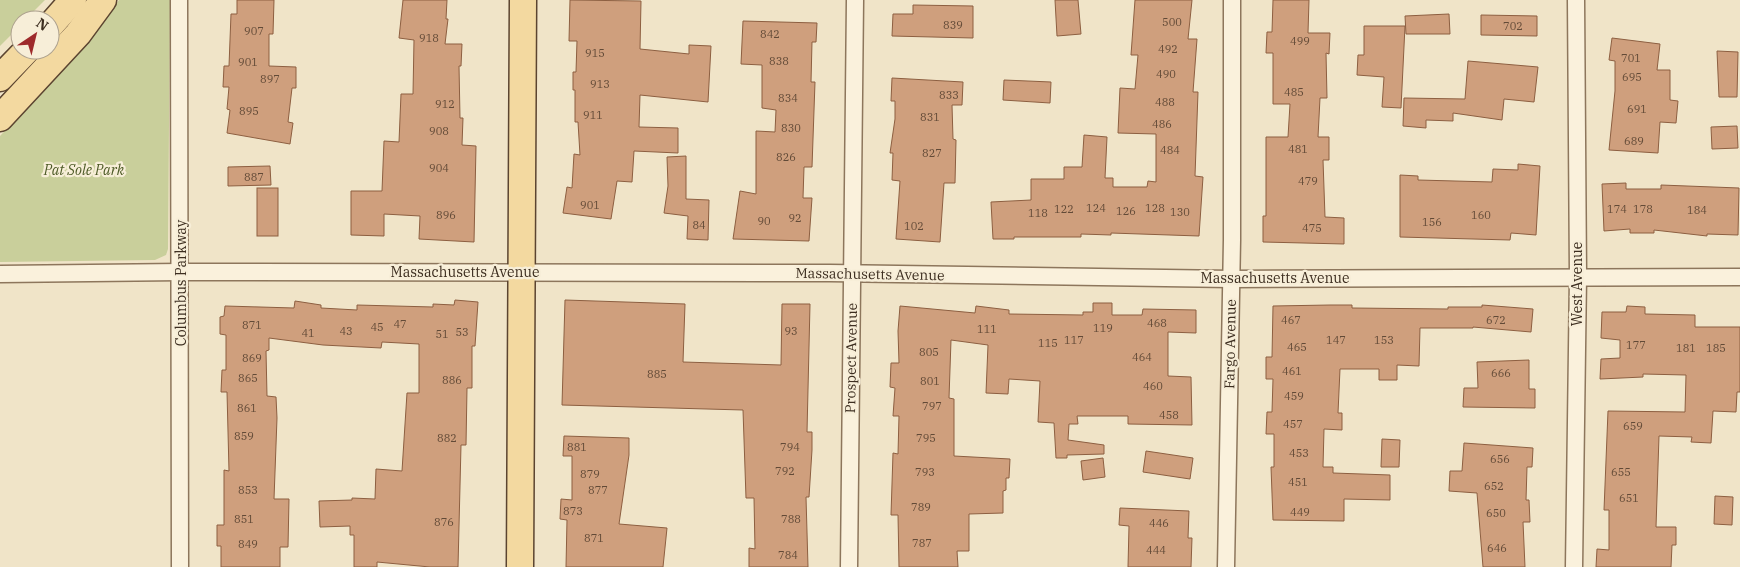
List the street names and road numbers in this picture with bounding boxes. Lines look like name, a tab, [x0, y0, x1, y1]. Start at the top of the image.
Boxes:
street label: Columbus Parkway	[172, 219, 190, 346]
street label: West Avenue	[1568, 242, 1586, 326]
street label: Massachusetts Avenue	[390, 263, 540, 281]
street label: Massachusetts Avenue	[795, 264, 945, 284]
street label: Massachusetts Avenue	[1200, 269, 1350, 287]
street label: Fargo Avenue	[1220, 299, 1240, 389]
street label: Prospect Avenue	[841, 303, 861, 413]

